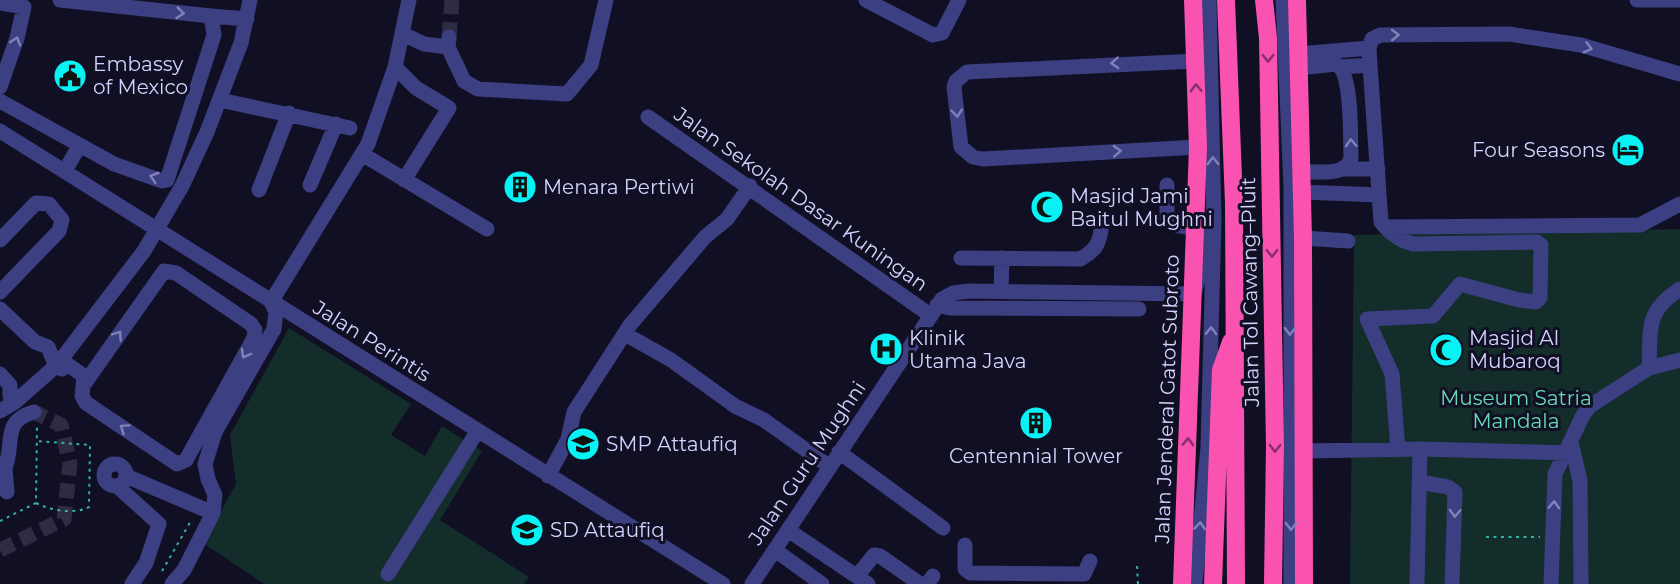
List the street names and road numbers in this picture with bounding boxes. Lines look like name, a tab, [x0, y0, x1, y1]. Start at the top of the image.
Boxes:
street label: Jalan Sekolah Dasar Kuningan	[669, 101, 932, 296]
street label: Jalan Tol Cawang–Pluit	[1236, 177, 1264, 408]
street label: Jalan Jenderal Gatot Subroto	[1150, 254, 1184, 545]
street label: Jalan Perintis	[308, 295, 435, 387]
street label: Jalan Guru Mughni	[743, 377, 871, 550]

